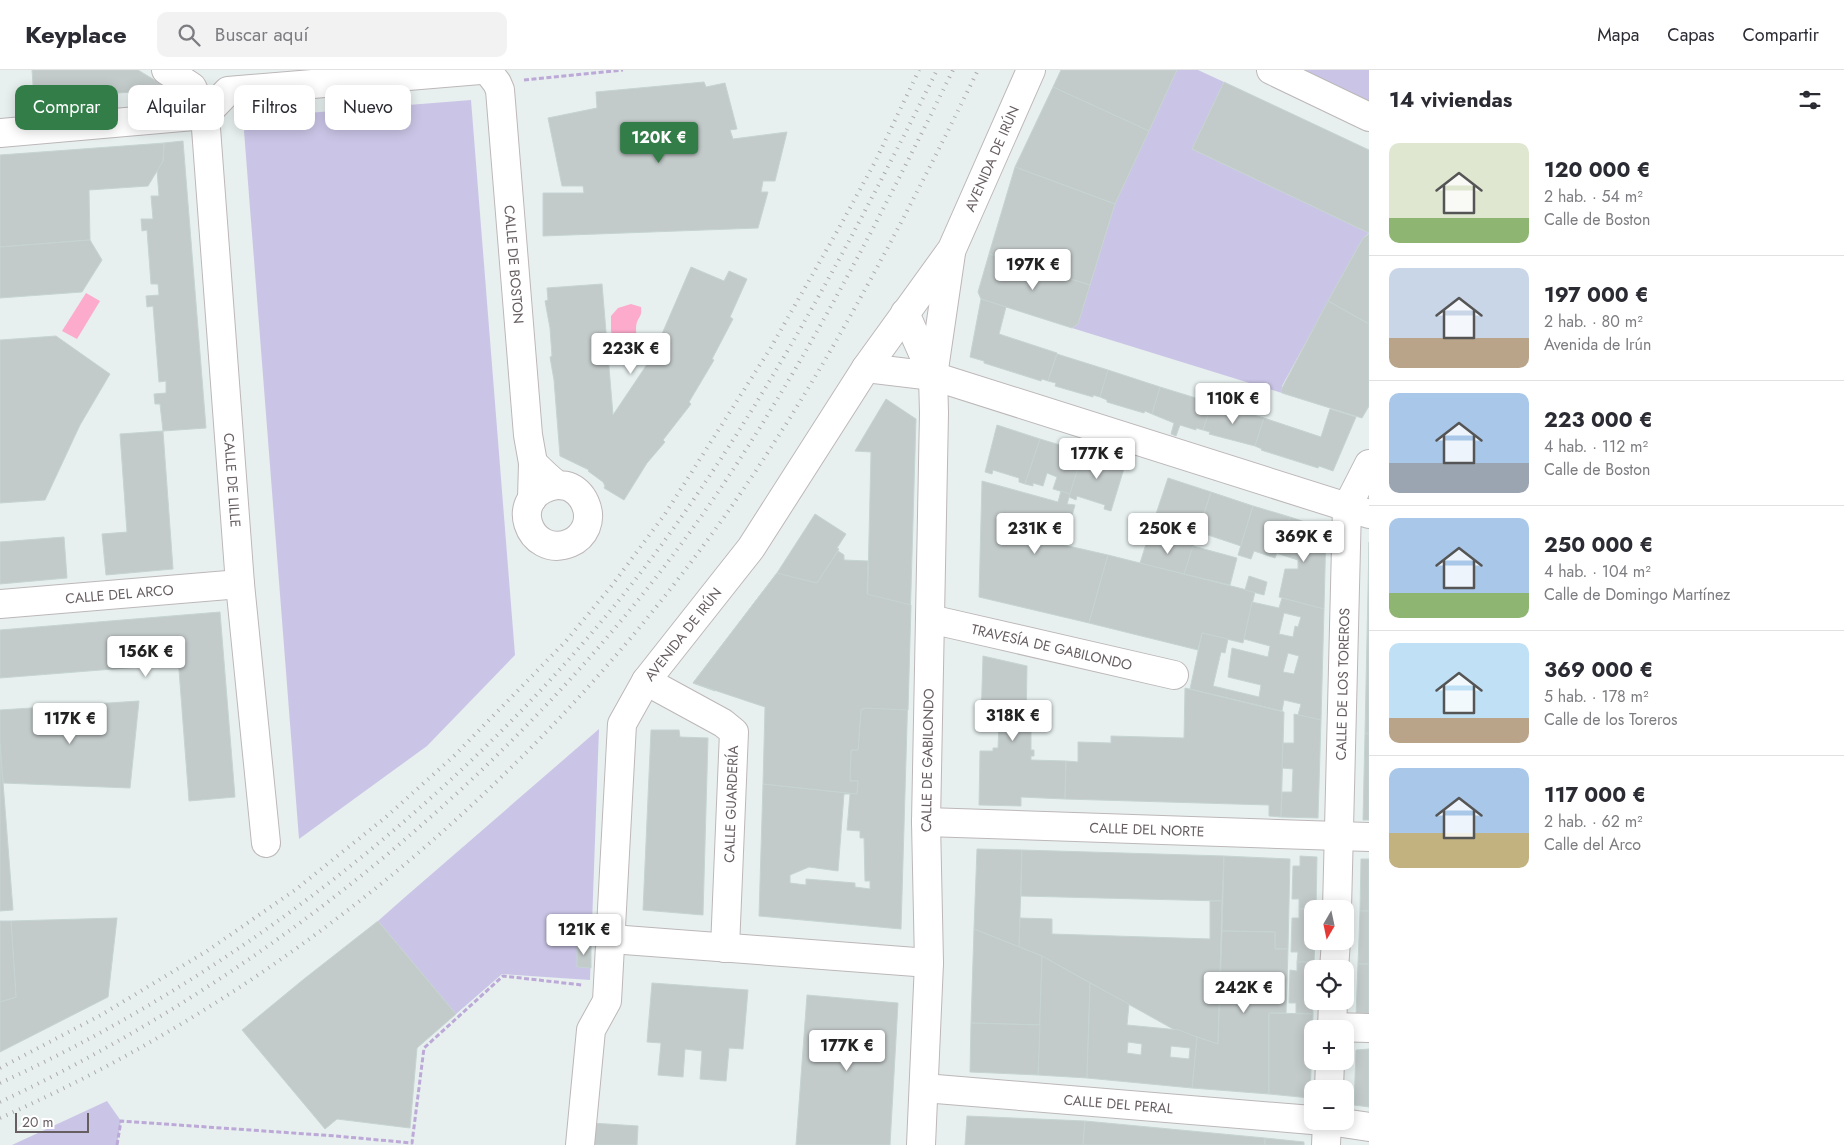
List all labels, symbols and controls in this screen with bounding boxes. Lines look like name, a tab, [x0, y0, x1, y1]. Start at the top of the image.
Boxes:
search box	[157, 12, 507, 57]
text: Keyplace	[25, 17, 127, 52]
icon: search	[175, 21, 203, 49]
text: Buscar aquí	[215, 21, 308, 48]
text: Mapa	[1597, 22, 1639, 48]
text: Capas	[1667, 22, 1715, 48]
text: Compartir	[1743, 22, 1819, 48]
chip: Comprar	[15, 85, 118, 130]
chip: Alquilar	[128, 85, 224, 130]
chip: Filtros	[234, 85, 315, 130]
chip: Nuevo	[325, 85, 411, 130]
text: 14 viviendas	[1389, 85, 1512, 115]
icon: filters	[1796, 86, 1824, 114]
street label: AVENIDA DE IRÚN	[960, 102, 1024, 215]
pin: 120K €	[618, 122, 700, 164]
text: 120K €	[631, 126, 687, 149]
text: 120 000 €	[1544, 155, 1650, 185]
icon: home	[1429, 163, 1489, 223]
text: 2 hab. · 54 m²	[1544, 185, 1643, 208]
street label: CALLE DE BOSTON	[499, 204, 529, 324]
text: Calle de Boston	[1544, 208, 1650, 231]
pin: 197K €	[992, 248, 1074, 291]
text: 197K €	[1006, 253, 1060, 276]
text: 197 000 €	[1544, 280, 1649, 310]
icon: home	[1429, 288, 1489, 348]
text: 2 hab. · 80 m²	[1544, 310, 1643, 333]
pin: 223K €	[590, 332, 672, 375]
text: Avenida de Irún	[1544, 333, 1651, 356]
text: 223K €	[602, 337, 660, 360]
pin: 110K €	[1192, 382, 1274, 425]
text: 110K €	[1206, 387, 1260, 410]
text: 223 000 €	[1544, 405, 1653, 435]
icon: home	[1429, 413, 1489, 473]
street label: CALLE DE LILLE	[219, 432, 246, 528]
text: 4 hab. · 112 m²	[1544, 435, 1648, 458]
pin: 177K €	[1056, 438, 1138, 480]
text: 177K €	[1070, 442, 1124, 465]
text: Calle de Boston	[1544, 458, 1650, 481]
pin: 231K €	[994, 512, 1076, 555]
pin: 250K €	[1127, 512, 1209, 555]
text: 231K €	[1007, 517, 1063, 540]
text: 250K €	[1139, 517, 1197, 540]
pin: 369K €	[1263, 520, 1345, 563]
text: 369K €	[1275, 525, 1333, 548]
text: 250 000 €	[1544, 530, 1653, 560]
icon: home	[1429, 538, 1489, 598]
text: 4 hab. · 104 m²	[1544, 560, 1651, 583]
street label: CALLE DEL ARCO	[65, 580, 175, 609]
street label: AVENIDA DE IRÚN	[640, 583, 726, 685]
text: Calle de Domingo Martínez	[1544, 583, 1730, 606]
street label: CALLE DE LOS TOREROS	[1331, 607, 1354, 761]
street label: TRAVESÍA DE GABILONDO	[969, 619, 1134, 675]
pin: 156K €	[105, 636, 187, 678]
text: 156K €	[118, 640, 174, 663]
text: 369 000 €	[1544, 655, 1653, 685]
icon: home	[1429, 663, 1489, 723]
text: 5 hab. · 178 m²	[1544, 685, 1649, 708]
street label: CALLE DE GABILONDO	[916, 688, 939, 832]
pin: 318K €	[972, 700, 1054, 742]
pin: 117K €	[29, 702, 111, 745]
text: 318K €	[986, 704, 1040, 727]
text: 117K €	[44, 707, 96, 730]
text: Calle de los Toreros	[1544, 708, 1677, 731]
street label: CALLE GUARDERÍA	[719, 744, 743, 863]
text: 117 000 €	[1544, 780, 1646, 810]
icon: home	[1429, 788, 1489, 848]
text: 2 hab. · 62 m²	[1544, 810, 1643, 833]
street label: CALLE DEL NORTE	[1089, 818, 1205, 841]
text: Calle del Arco	[1544, 833, 1641, 856]
north arrow	[1304, 900, 1354, 950]
map controls	[1304, 900, 1354, 1130]
pin: 121K €	[543, 914, 625, 956]
text: 121K €	[557, 918, 611, 941]
button: locate	[1304, 960, 1354, 1010]
pin: 242K €	[1203, 972, 1285, 1014]
text: 242K €	[1215, 976, 1273, 999]
button: +	[1304, 1020, 1354, 1070]
pin: 177K €	[806, 1030, 888, 1072]
text: 177K €	[820, 1034, 874, 1057]
button: −	[1304, 1080, 1354, 1130]
street label: CALLE DEL PERAL	[1063, 1090, 1175, 1119]
scale bar	[15, 1110, 89, 1133]
text: 20 m	[22, 1112, 54, 1132]

